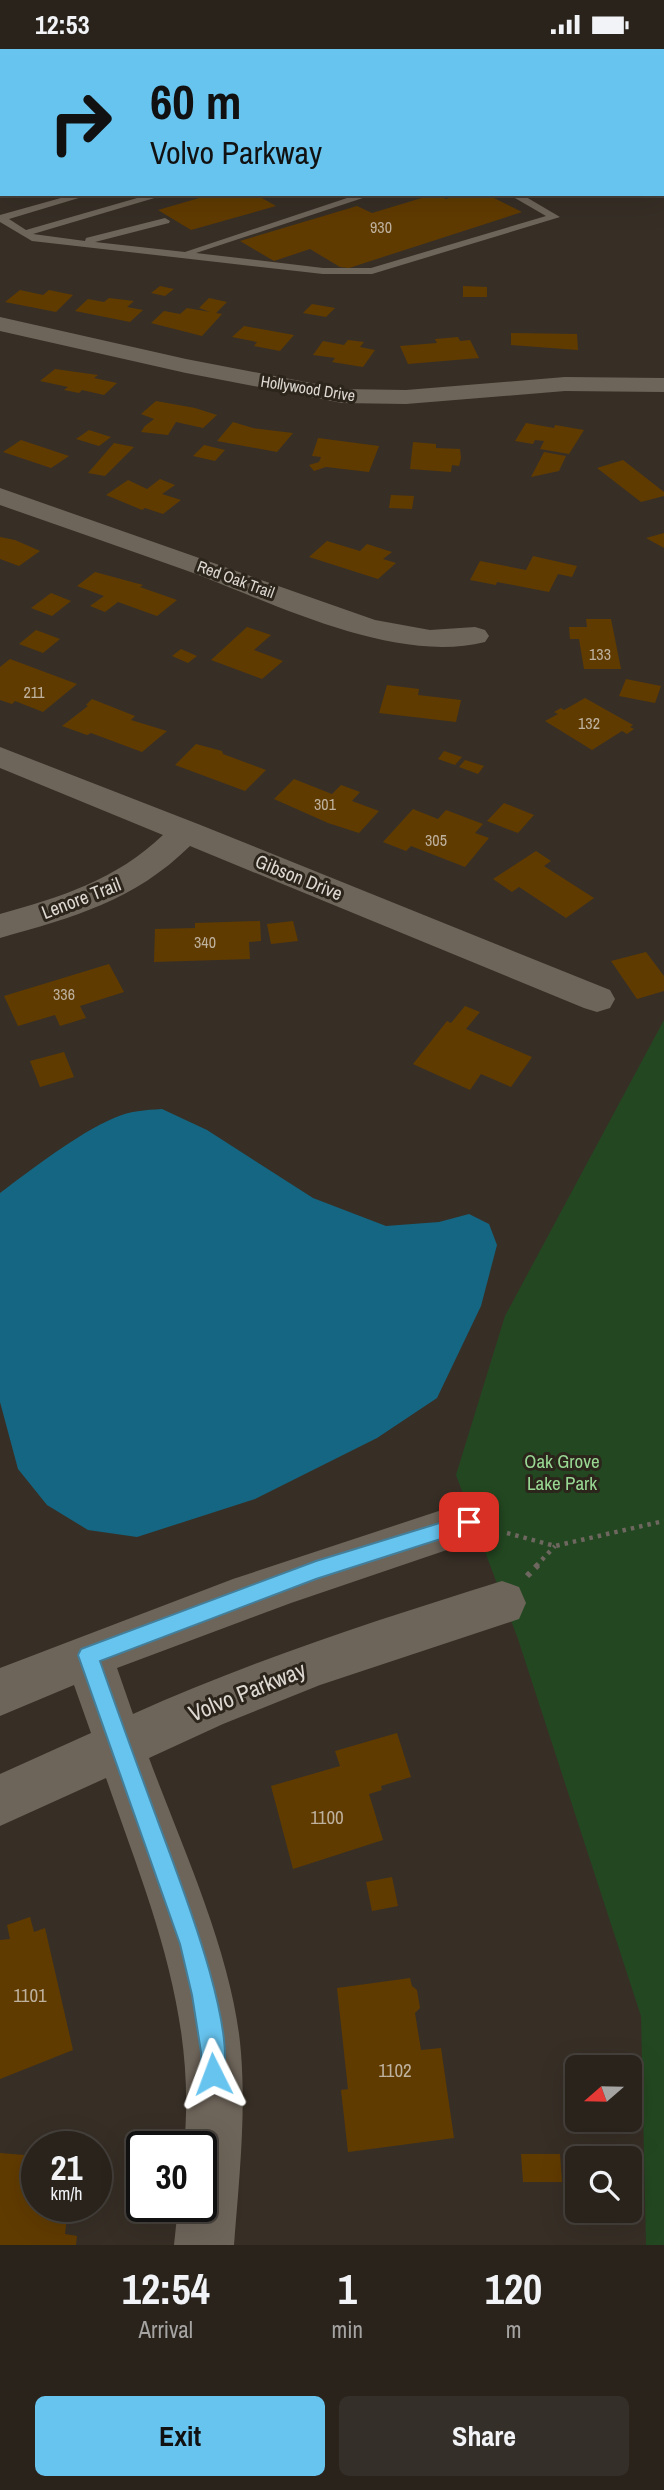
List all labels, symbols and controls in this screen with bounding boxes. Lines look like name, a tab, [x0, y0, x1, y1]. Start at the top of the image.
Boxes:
text: 12:53	[35, 7, 90, 42]
text: 60 m	[150, 68, 242, 134]
icon: right	[35, 77, 126, 168]
text: Volvo Parkway	[150, 131, 322, 174]
house number: 930	[370, 216, 392, 238]
street label: Hollywood Drive	[259, 370, 357, 406]
street label: Red Oak Trail	[194, 555, 278, 603]
house number: 133	[589, 643, 611, 665]
house number: 211	[24, 681, 45, 703]
house number: 132	[578, 712, 600, 734]
house number: 301	[314, 793, 337, 815]
house number: 305	[425, 829, 447, 851]
street label: Gibson Drive	[252, 848, 346, 906]
street label: Lenore Trail	[38, 871, 124, 925]
house number: 340	[194, 931, 216, 953]
house number: 336	[53, 983, 75, 1005]
park label: Oak Grove Lake Park	[524, 1448, 600, 1496]
pin	[439, 1492, 499, 1552]
icon: arrive	[450, 1503, 488, 1541]
street label: Volvo Parkway	[184, 1653, 311, 1729]
house number: 1100	[310, 1804, 344, 1830]
house number: 1101	[13, 1982, 47, 2008]
position arrow	[176, 2037, 250, 2111]
north arrow	[565, 2055, 642, 2131]
map controls	[565, 2055, 642, 2223]
house number: 1102	[378, 2057, 412, 2083]
speed limit sign: 30	[126, 2131, 217, 2222]
text: 21	[51, 2144, 82, 2191]
button: search	[565, 2146, 642, 2223]
text: km/h	[51, 2181, 83, 2206]
text: 12:54	[122, 2261, 210, 2317]
text: 1	[338, 2261, 357, 2317]
text: 120	[485, 2261, 542, 2317]
text: Arrival	[139, 2314, 193, 2345]
text: min	[332, 2314, 363, 2345]
text: m	[506, 2314, 521, 2345]
button: Exit	[35, 2396, 325, 2476]
button: Share	[339, 2396, 629, 2476]

